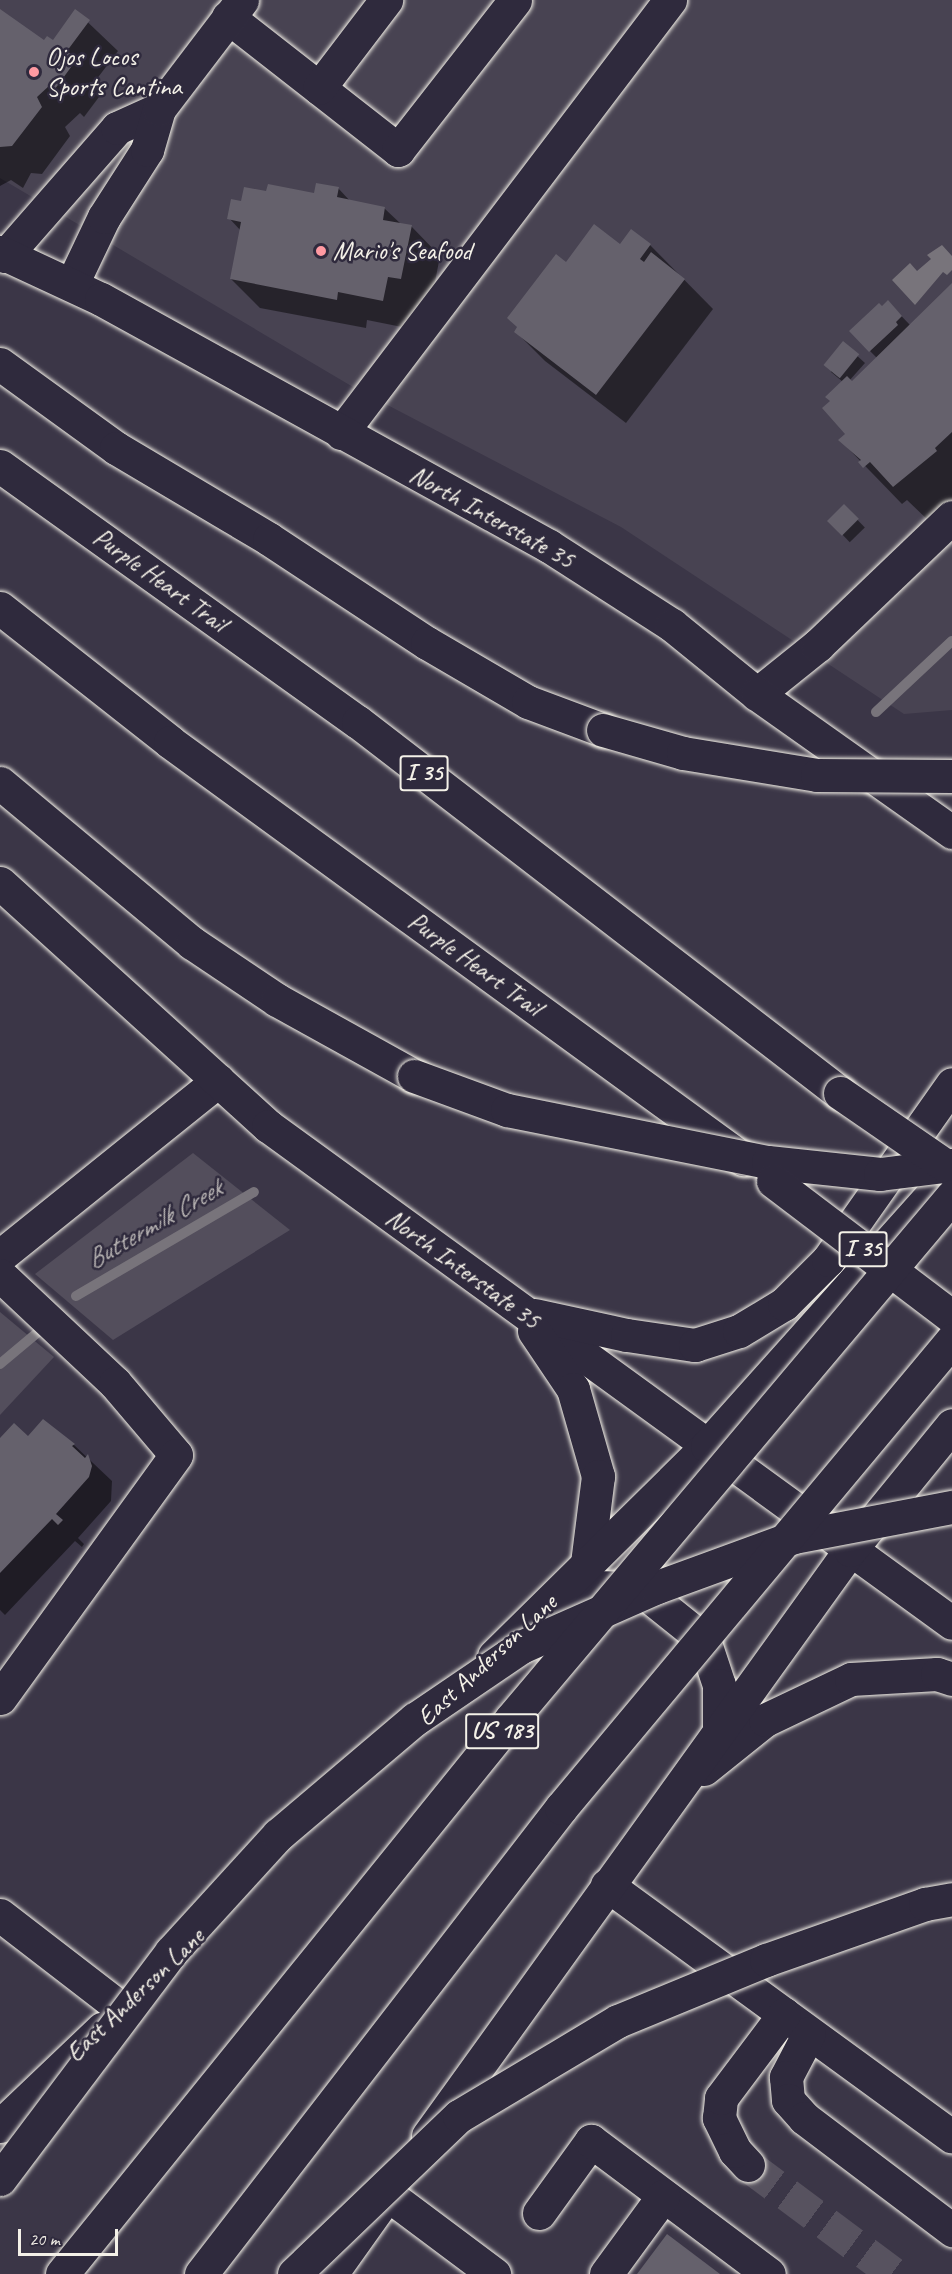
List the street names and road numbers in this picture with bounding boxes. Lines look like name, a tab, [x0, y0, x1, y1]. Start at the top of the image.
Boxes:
street label: North Interstate 35	[404, 459, 580, 575]
street label: Purple Heart Trail	[87, 521, 233, 639]
road number: I 35	[398, 752, 450, 794]
street label: Purple Heart Trail	[402, 905, 548, 1023]
street label: North Interstate 35	[380, 1202, 546, 1336]
road number: I 35	[838, 1228, 888, 1270]
street label: East Anderson Lane	[411, 1587, 563, 1733]
road number: US 183	[464, 1710, 540, 1752]
street label: East Anderson Lane	[59, 1921, 211, 2069]

